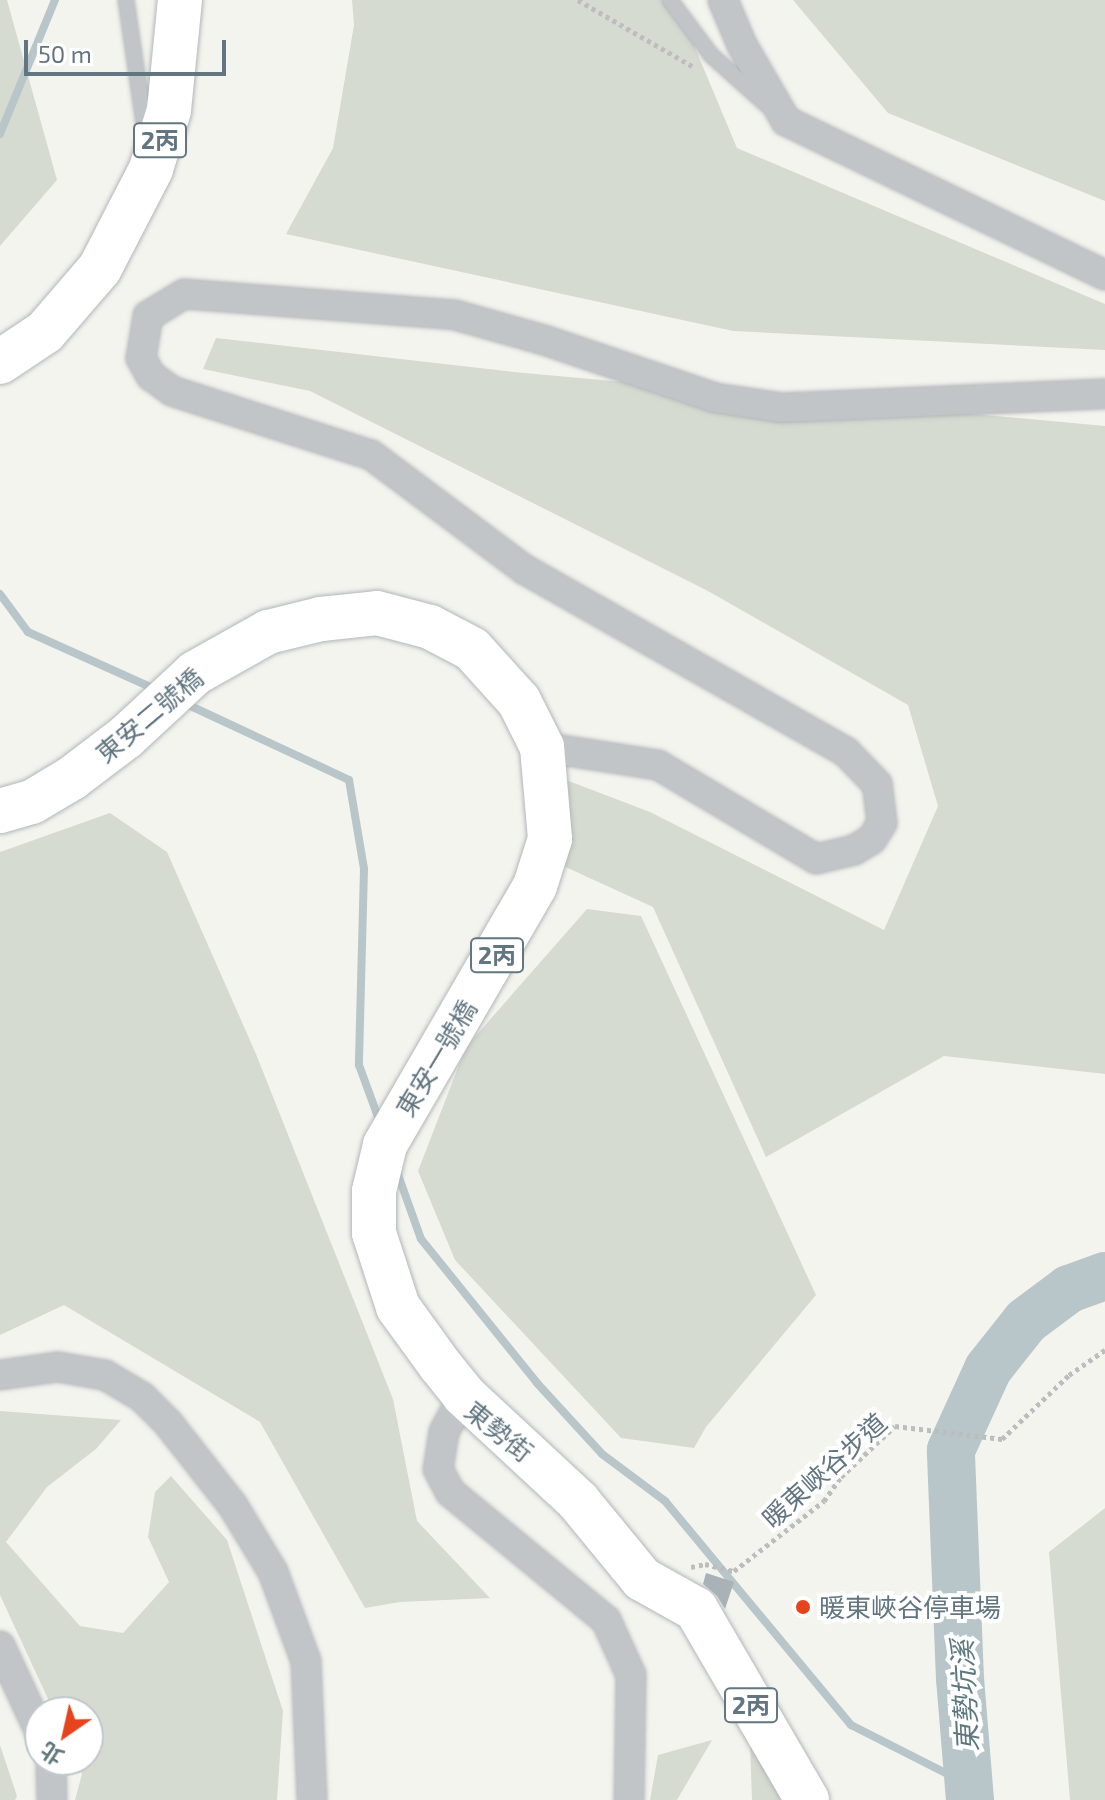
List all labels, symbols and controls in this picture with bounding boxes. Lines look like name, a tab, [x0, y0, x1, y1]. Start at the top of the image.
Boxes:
scale bar	[28, 24, 230, 74]
text: 50 m	[38, 39, 92, 68]
road number: 2丙	[132, 120, 188, 160]
street label: 東安二號橋	[89, 661, 209, 769]
road number: 2丙	[469, 935, 525, 975]
street label: 東安一號橋	[389, 994, 483, 1122]
street label: 東勢街	[459, 1394, 539, 1468]
street label: 暖東峽谷步道	[756, 1406, 892, 1534]
place label: 暖東峽谷停車場	[819, 1591, 1001, 1623]
marker: 暖東峽谷停車場	[794, 1598, 812, 1616]
water label: 東勢坑溪	[944, 1639, 984, 1753]
road number: 2丙	[723, 1685, 779, 1725]
north arrow	[24, 1696, 104, 1776]
text: 北	[35, 1737, 68, 1771]

